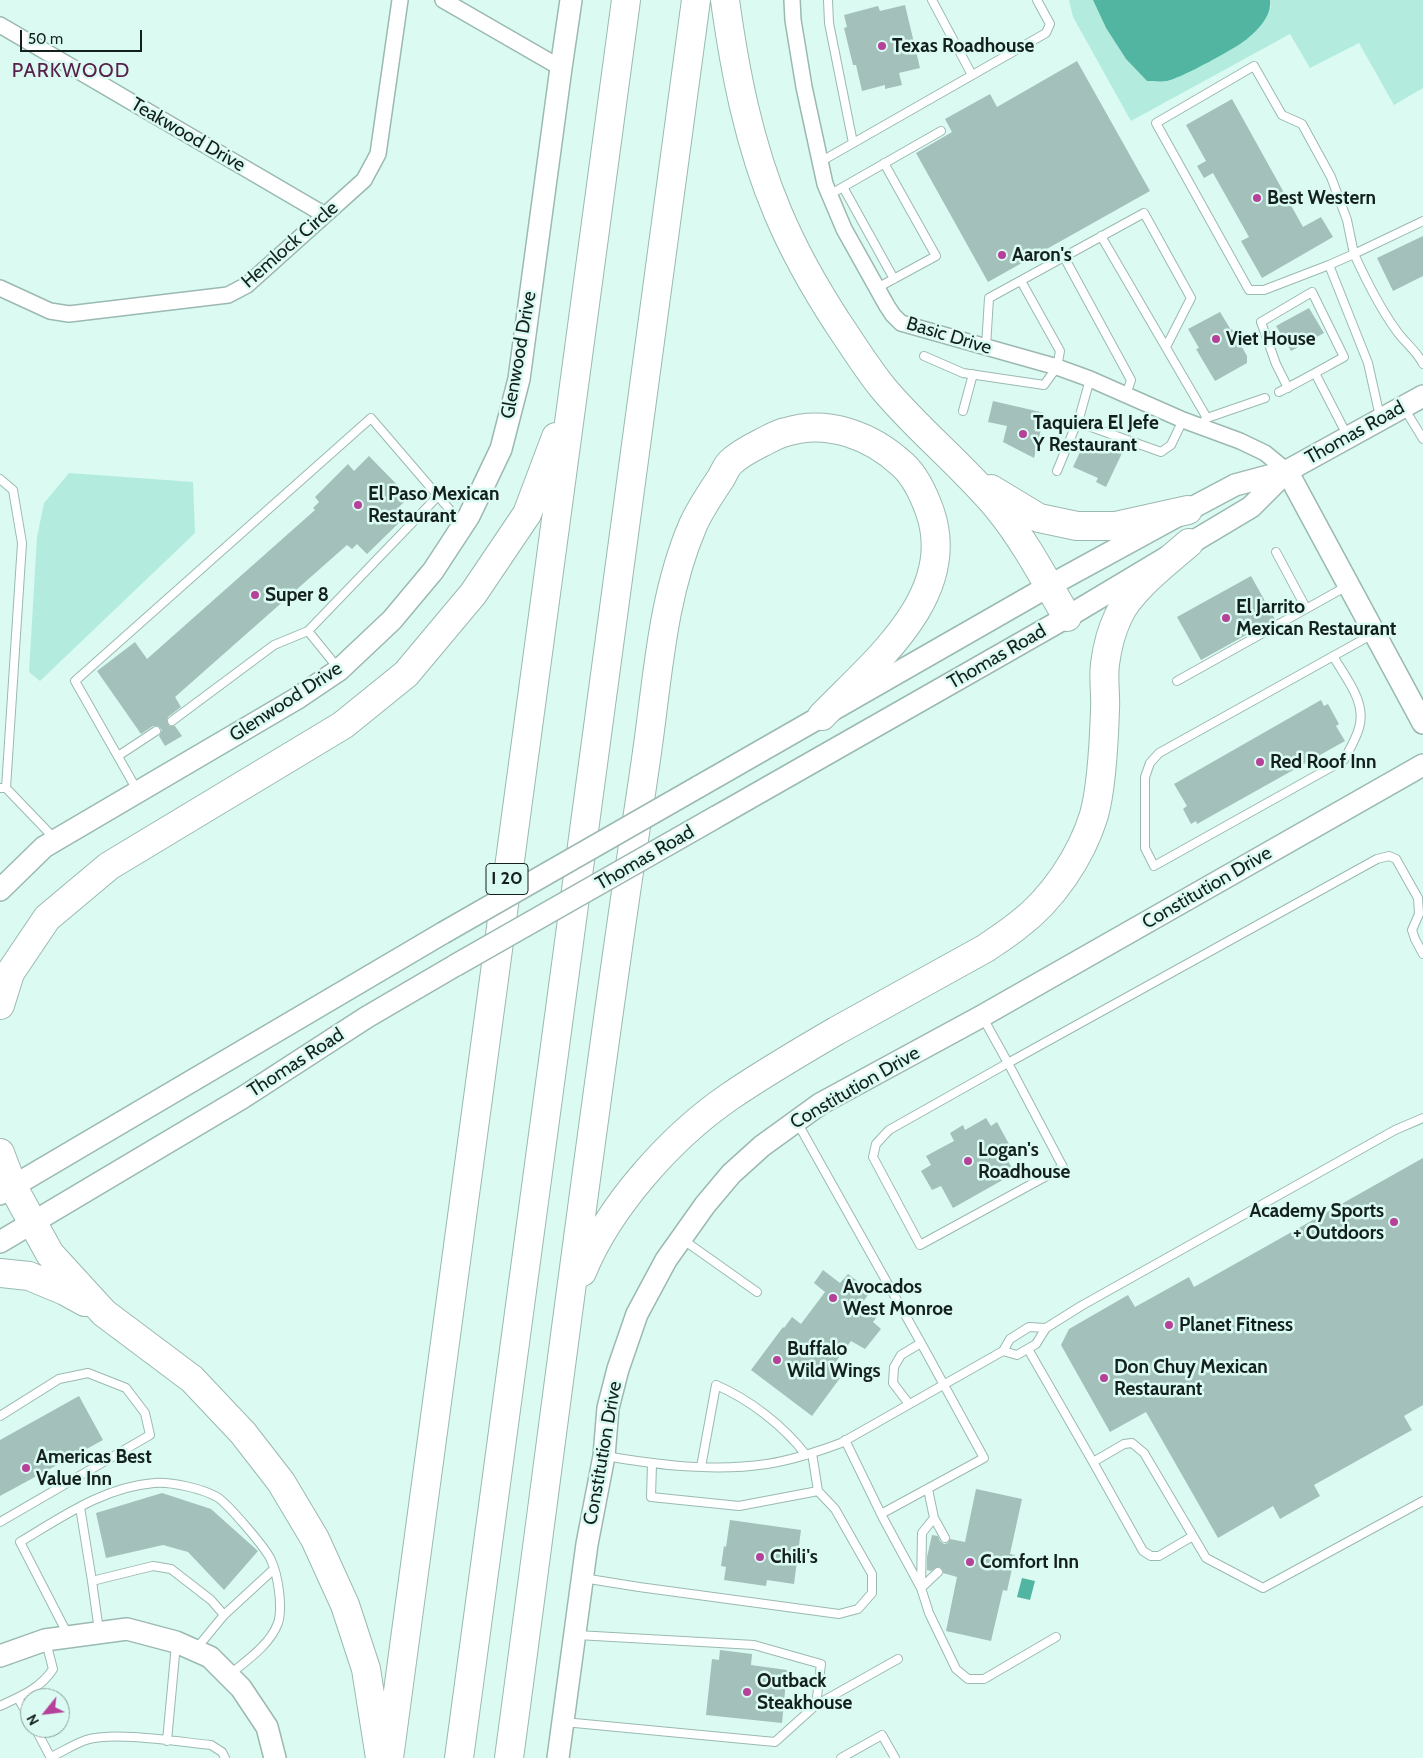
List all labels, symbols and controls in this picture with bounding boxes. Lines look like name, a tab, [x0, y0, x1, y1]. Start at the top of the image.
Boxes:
scale bar	[22, 20, 145, 52]
text: 50 m	[28, 30, 63, 48]
place label: Texas Roadhouse	[892, 35, 1034, 57]
marker: Texas Roadhouse	[876, 40, 888, 52]
district label: PARKWOOD	[11, 59, 131, 83]
street label: Teakwood Drive	[127, 93, 249, 177]
place label: Best Western	[1267, 187, 1376, 209]
marker: Best Western	[1251, 192, 1263, 204]
street label: Hemlock Circle	[237, 197, 343, 293]
place label: Aaron's	[1012, 244, 1072, 266]
marker: Aaron's	[996, 249, 1008, 261]
street label: Glenwood Drive	[497, 289, 541, 421]
street label: Basic Drive	[904, 312, 994, 360]
place label: Viet House	[1226, 328, 1316, 350]
marker: Viet House	[1210, 333, 1222, 345]
street label: Thomas Road	[1301, 396, 1409, 470]
place label: Taquiera El Jefe Y Restaurant	[1033, 412, 1159, 456]
marker: Taquiera El Jefe Y Restaurant	[1017, 428, 1029, 440]
place label: El Paso Mexican Restaurant	[368, 483, 500, 527]
marker: El Paso Mexican Restaurant	[352, 499, 364, 511]
place label: Super 8	[265, 584, 329, 606]
marker: Super 8	[249, 589, 261, 601]
place label: El Jarrito Mexican Restaurant	[1236, 596, 1396, 640]
marker: El Jarrito Mexican Restaurant	[1220, 612, 1232, 624]
street label: Thomas Road	[944, 620, 1050, 694]
street label: Glenwood Drive	[226, 657, 346, 747]
place label: Red Roof Inn	[1270, 751, 1376, 773]
marker: Red Roof Inn	[1254, 756, 1266, 768]
street label: Thomas Road	[592, 821, 698, 895]
street label: Constitution Drive	[1138, 842, 1276, 934]
road number: I 20	[486, 864, 528, 894]
street label: Thomas Road	[244, 1024, 348, 1102]
street label: Constitution Drive	[786, 1042, 924, 1134]
place label: Logan's Roadhouse	[978, 1139, 1070, 1183]
marker: Logan's Roadhouse	[962, 1155, 974, 1167]
place label: Academy Sports + Outdoors	[1249, 1200, 1384, 1244]
marker: Academy Sports + Outdoors	[1388, 1216, 1400, 1228]
place label: Avocados West Monroe	[843, 1276, 953, 1320]
marker: Avocados West Monroe	[827, 1292, 839, 1304]
place label: Planet Fitness	[1179, 1314, 1293, 1336]
marker: Planet Fitness	[1163, 1319, 1175, 1331]
place label: Buffalo Wild Wings	[787, 1338, 881, 1382]
marker: Buffalo Wild Wings	[771, 1354, 783, 1366]
place label: Don Chuy Mexican Restaurant	[1114, 1356, 1268, 1400]
marker: Don Chuy Mexican Restaurant	[1098, 1372, 1110, 1384]
street label: Constitution Drive	[579, 1379, 627, 1527]
place label: Americas Best Value Inn	[36, 1446, 152, 1490]
marker: Americas Best Value Inn	[20, 1462, 32, 1474]
place label: Chili's	[770, 1546, 818, 1568]
marker: Chili's	[754, 1551, 766, 1563]
place label: Comfort Inn	[980, 1551, 1079, 1573]
marker: Comfort Inn	[964, 1556, 976, 1568]
place label: Outback Steakhouse	[757, 1670, 852, 1714]
marker: Outback Steakhouse	[741, 1686, 753, 1698]
north arrow	[20, 1688, 70, 1738]
text: N	[22, 1711, 43, 1728]

